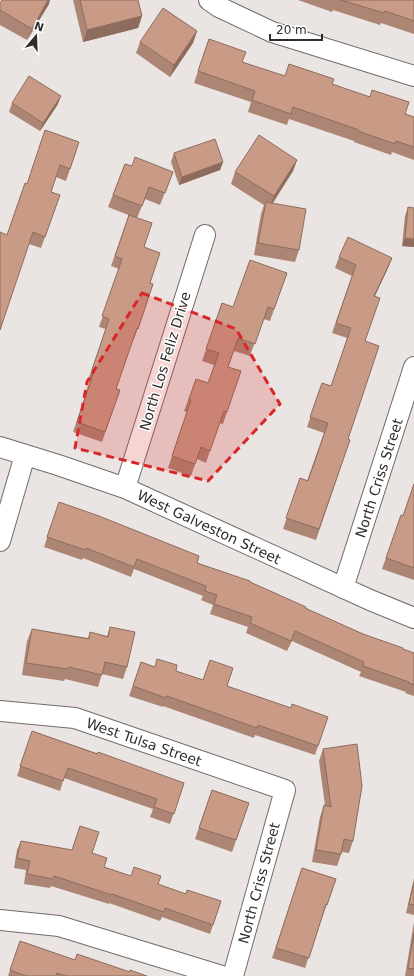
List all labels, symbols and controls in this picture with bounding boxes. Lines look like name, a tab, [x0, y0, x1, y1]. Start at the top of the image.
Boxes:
north arrow	[16, 16, 56, 56]
scale bar	[270, 16, 322, 42]
text: N	[33, 19, 46, 35]
text: 20 m	[276, 23, 307, 37]
street label: North Los Feliz Drive	[136, 290, 194, 432]
street label: North Criss Street	[352, 416, 406, 540]
street label: West Galveston Street	[135, 487, 284, 567]
street label: West Tulsa Street	[84, 715, 204, 769]
street label: North Criss Street	[235, 820, 283, 945]

